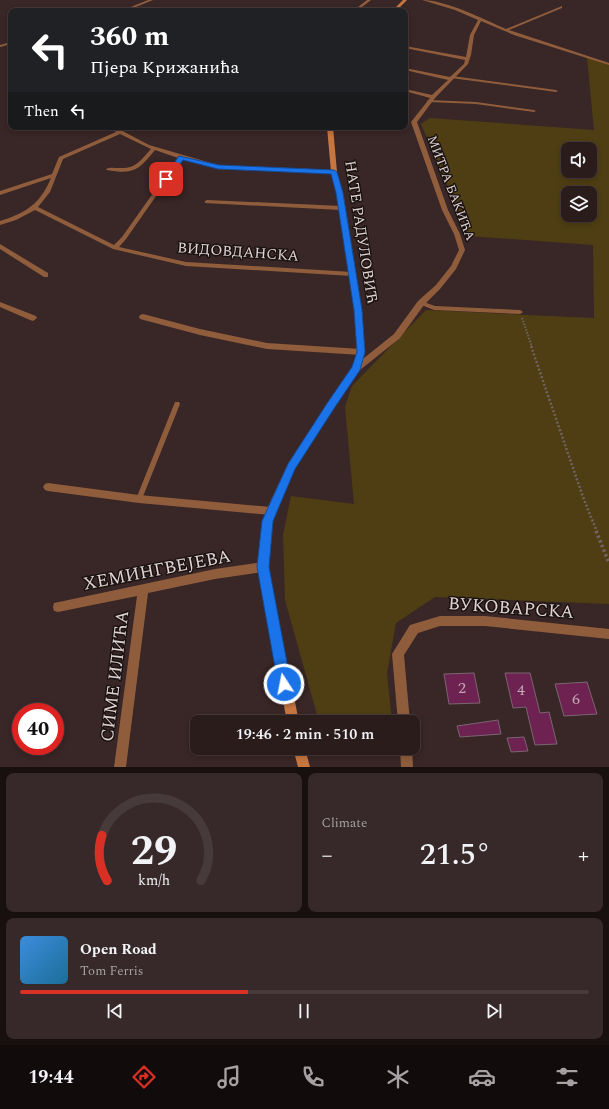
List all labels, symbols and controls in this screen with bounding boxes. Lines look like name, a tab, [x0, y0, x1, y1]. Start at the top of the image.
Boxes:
text: 360 m	[90, 15, 169, 58]
icon: left	[24, 24, 76, 76]
text: Пјера Крижанића	[90, 54, 239, 81]
text: Then	[24, 100, 59, 123]
icon: left	[67, 100, 89, 122]
street label: МИТРА БАКИЋА	[422, 133, 480, 244]
map controls	[561, 142, 597, 222]
button: sound	[561, 142, 597, 178]
street label: НАТЕ РАДУЛОВИЋ	[338, 159, 384, 305]
pin	[149, 162, 183, 196]
icon: arrive	[155, 168, 177, 190]
button: layers	[561, 186, 597, 222]
street label: ВИДОВДАНСКА	[176, 236, 300, 268]
street label: ХЕМИНГВЕЈЕВА	[81, 542, 233, 598]
street label: ВУКОВАРСКА	[447, 590, 575, 626]
street label: СИМЕ ИЛИЋА	[94, 609, 136, 743]
position arrow	[263, 663, 305, 705]
house number: 2	[458, 676, 466, 700]
house number: 4	[517, 678, 525, 702]
house number: 6	[572, 687, 580, 711]
speed limit sign: 40	[12, 703, 64, 755]
text: 19:46 · 2 min · 510 m	[236, 723, 374, 746]
text: Climate	[322, 813, 367, 833]
text: 29	[130, 819, 177, 882]
text: 21.5°	[420, 832, 491, 878]
text: −	[322, 839, 333, 872]
text: +	[578, 839, 589, 872]
text: km/h	[138, 869, 170, 891]
text: Open Road	[80, 938, 157, 961]
text: Tom Ferris	[80, 961, 143, 981]
icon: previous	[104, 1000, 126, 1022]
icon: pause	[293, 1000, 315, 1022]
icon: next	[483, 1000, 505, 1022]
icon: directions	[130, 1063, 158, 1091]
icon: music	[215, 1063, 243, 1091]
icon: phone	[299, 1063, 327, 1091]
icon: climate	[384, 1063, 412, 1091]
icon: car	[468, 1063, 496, 1091]
icon: filters	[553, 1063, 581, 1091]
text: 19:44	[28, 1064, 73, 1091]

